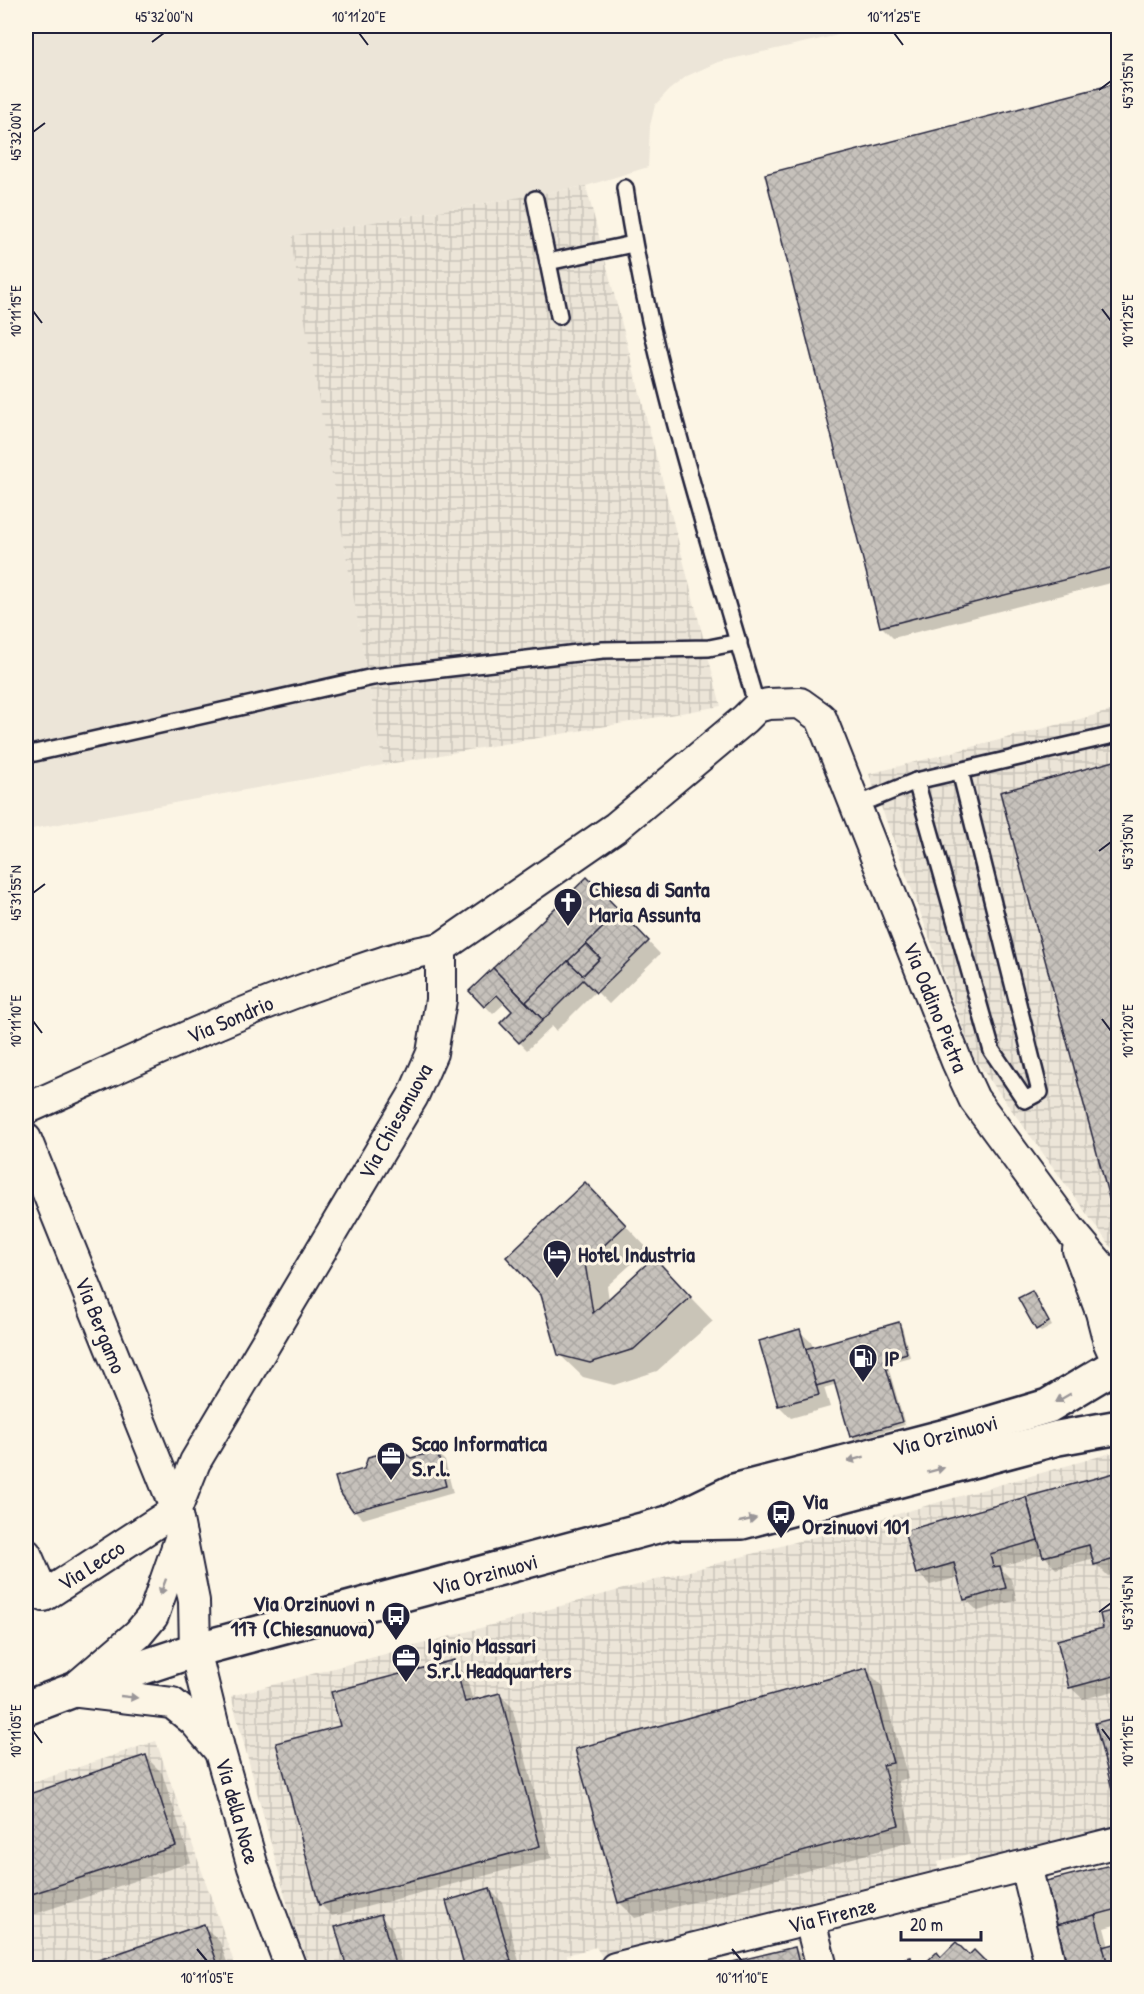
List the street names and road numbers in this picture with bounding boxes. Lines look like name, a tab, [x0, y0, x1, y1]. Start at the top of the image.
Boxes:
street label: Via Oddino Pietra	[896, 937, 976, 1077]
street label: Via Sondrio	[182, 987, 278, 1051]
street label: Via Chiesanuova	[351, 1057, 439, 1184]
street label: Via Bergamo	[68, 1272, 134, 1378]
street label: Via Orzinuovi	[889, 1407, 1001, 1463]
street label: Via Lecco	[52, 1532, 130, 1598]
street label: Via Orzinuovi	[429, 1546, 541, 1602]
street label: Via della Noce	[209, 1754, 268, 1868]
street label: Via Firenze	[785, 1890, 879, 1940]

